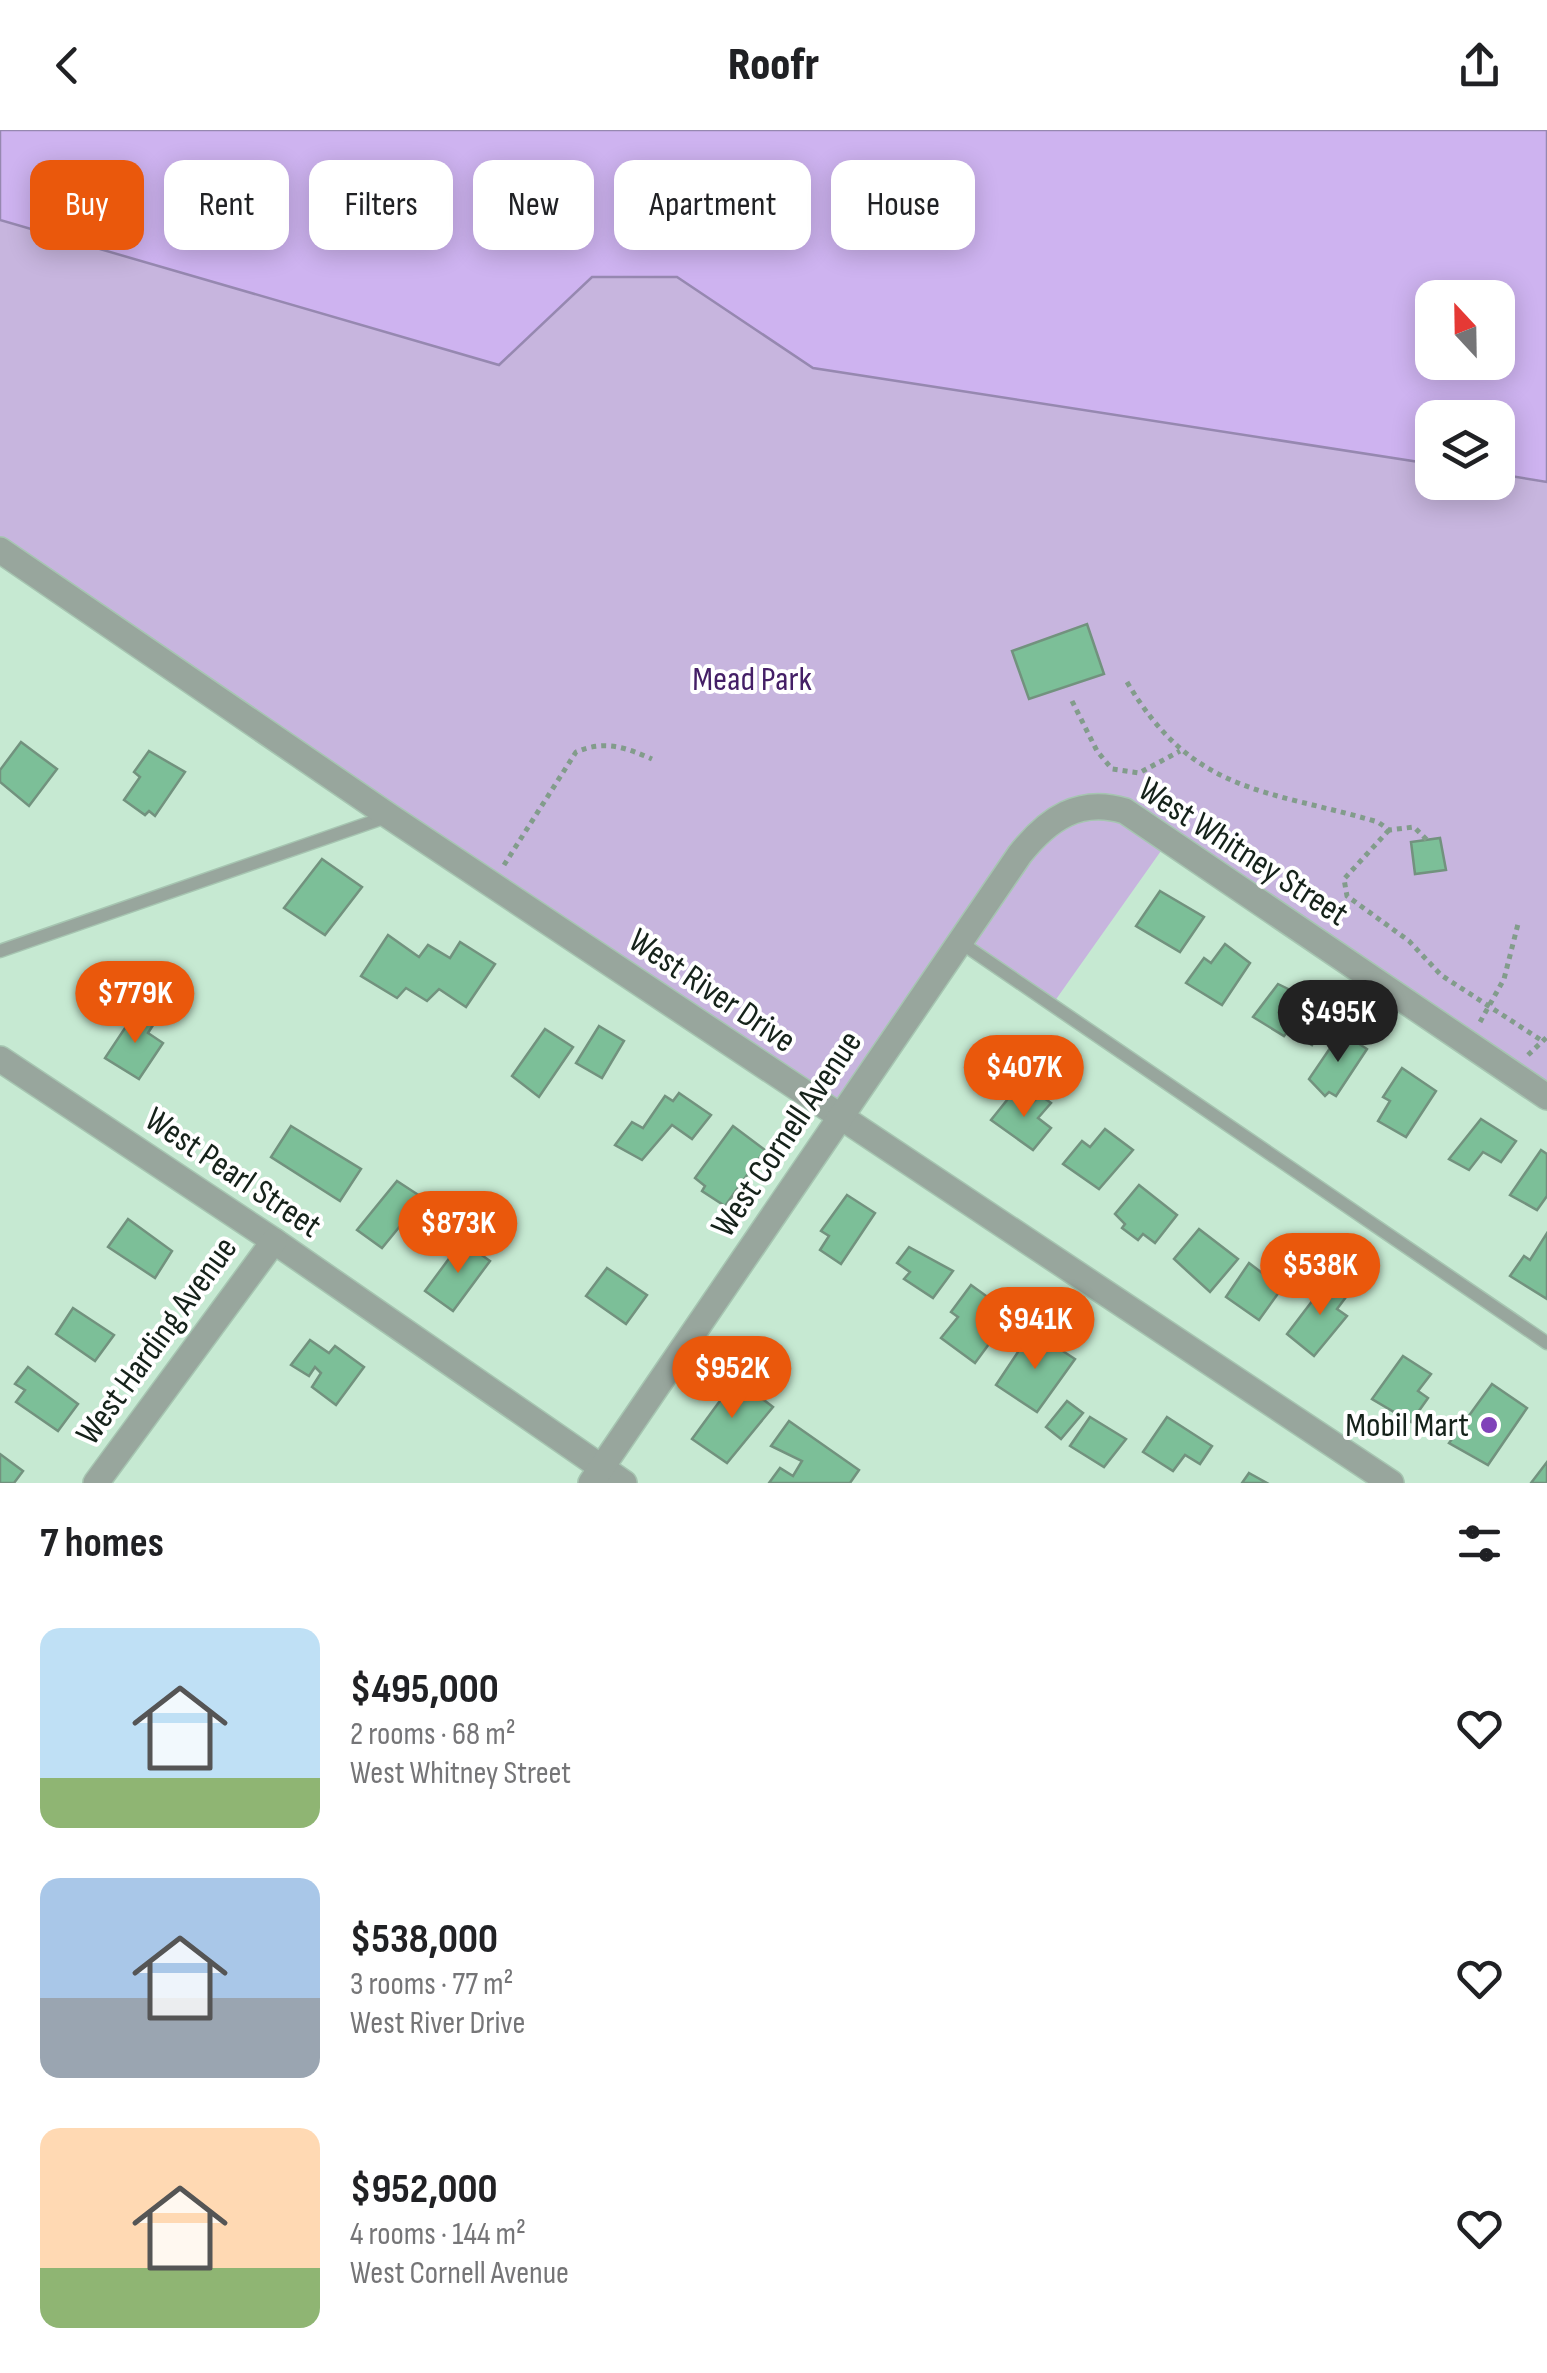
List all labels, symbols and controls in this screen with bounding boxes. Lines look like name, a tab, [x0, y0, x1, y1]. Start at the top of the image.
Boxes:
icon: back	[40, 38, 95, 93]
text: Roofr	[728, 38, 819, 93]
icon: share	[1452, 38, 1507, 93]
chip: Buy	[30, 160, 144, 250]
chip: Rent	[164, 160, 289, 250]
chip: Filters	[309, 160, 453, 250]
chip: New	[473, 160, 594, 250]
chip: Apartment	[614, 160, 811, 250]
chip: House	[831, 160, 975, 250]
north arrow	[1415, 280, 1515, 380]
map controls	[1415, 280, 1515, 500]
button: layers	[1415, 400, 1515, 500]
park label: Mead Park	[692, 658, 812, 701]
street label: West Whitney Street	[1130, 768, 1356, 936]
street label: West River Drive	[620, 920, 804, 1062]
pin: $779K	[65, 961, 205, 1046]
text: $779K	[97, 974, 173, 1013]
pin: $495K	[1268, 980, 1408, 1065]
text: $495K	[1300, 993, 1376, 1032]
street label: West Cornell Avenue	[702, 1023, 872, 1245]
pin: $407K	[954, 1035, 1094, 1120]
text: $407K	[986, 1048, 1062, 1087]
street label: West Pearl Street	[137, 1098, 329, 1248]
pin: $873K	[388, 1191, 528, 1276]
text: $873K	[420, 1204, 496, 1243]
street label: West Harding Avenue	[67, 1228, 247, 1454]
pin: $538K	[1250, 1233, 1390, 1318]
text: $538K	[1282, 1246, 1358, 1285]
pin: $941K	[965, 1287, 1105, 1372]
text: $941K	[997, 1300, 1073, 1339]
pin: $952K	[662, 1336, 802, 1421]
text: $952K	[694, 1349, 770, 1388]
place label: Mobil Mart	[1345, 1404, 1469, 1447]
marker: Mobil Mart	[1478, 1414, 1500, 1436]
icon: filters	[1452, 1516, 1507, 1571]
text: 7 homes	[40, 1518, 164, 1569]
text: $495,000	[350, 1664, 499, 1715]
icon: home	[120, 1668, 240, 1788]
icon: heart	[1452, 1701, 1507, 1756]
text: 2 rooms · 68 m²	[350, 1715, 516, 1754]
text: West Whitney Street	[350, 1754, 571, 1793]
text: $538,000	[350, 1914, 498, 1965]
icon: home	[120, 1918, 240, 2038]
icon: heart	[1452, 1951, 1507, 2006]
text: 3 rooms · 77 m²	[350, 1965, 514, 2004]
text: West River Drive	[350, 2004, 525, 2043]
text: $952,000	[350, 2164, 498, 2215]
icon: home	[120, 2168, 240, 2288]
icon: heart	[1452, 2201, 1507, 2256]
text: 4 rooms · 144 m²	[350, 2215, 526, 2254]
text: West Cornell Avenue	[350, 2254, 569, 2293]

